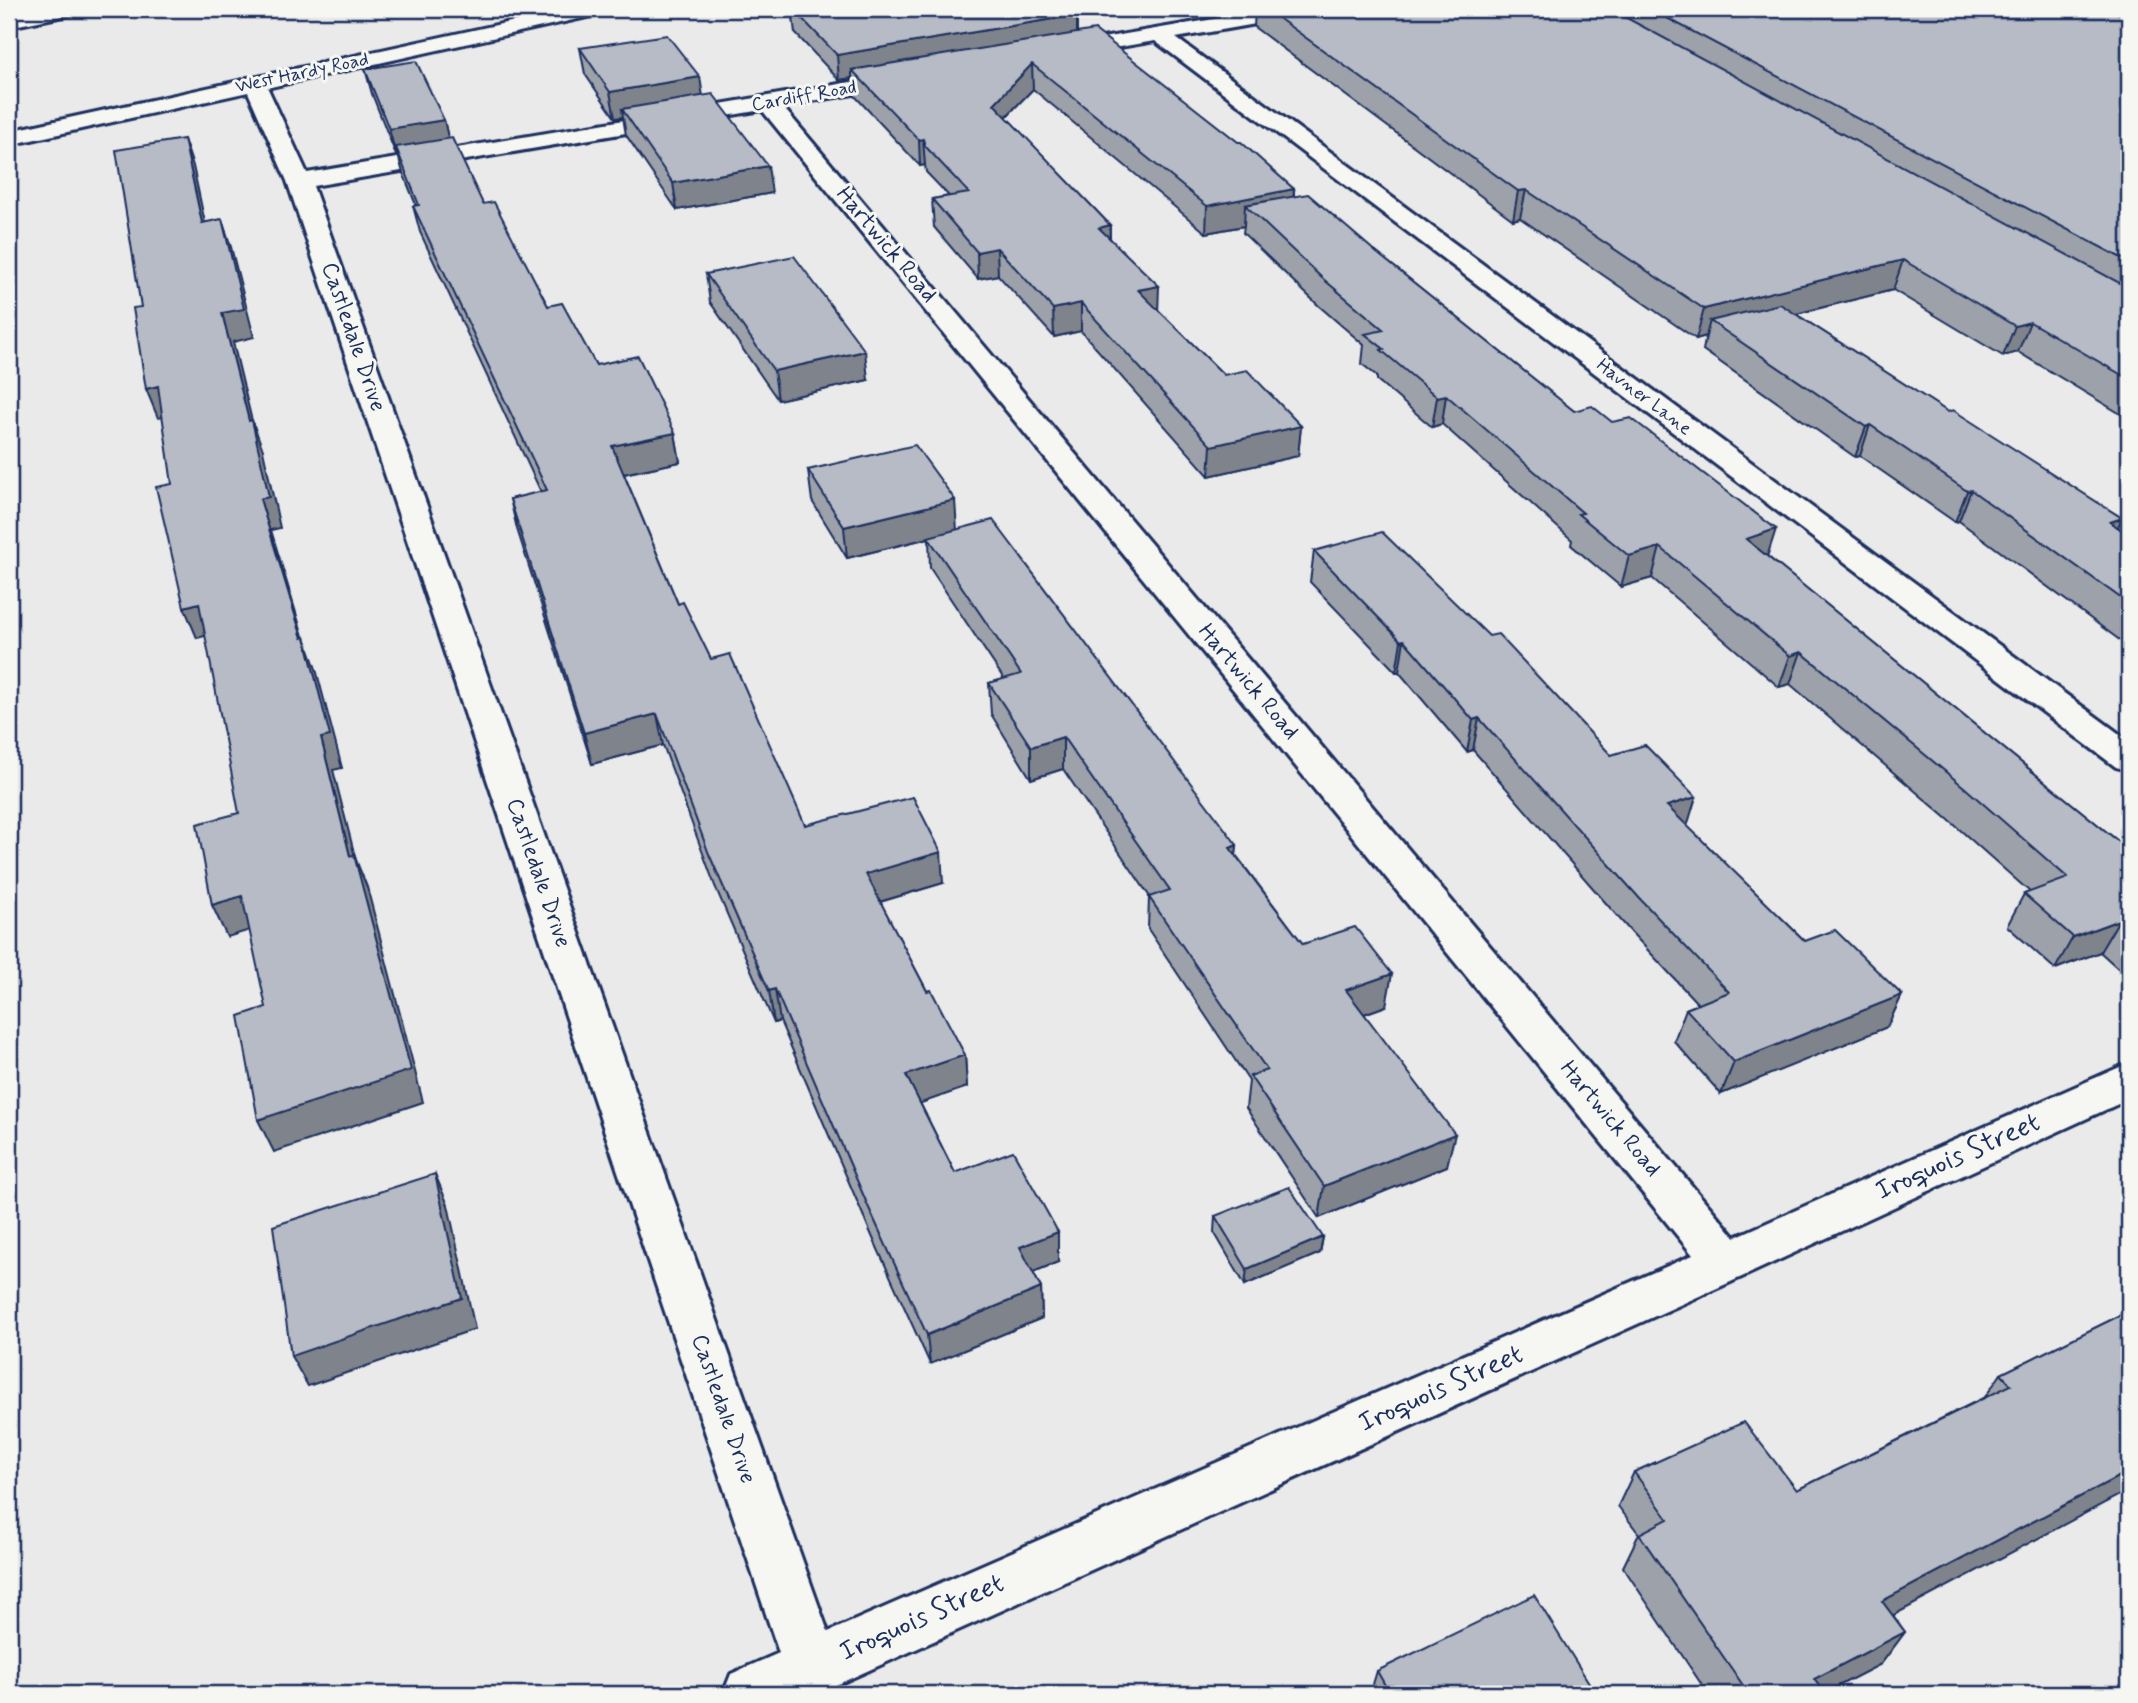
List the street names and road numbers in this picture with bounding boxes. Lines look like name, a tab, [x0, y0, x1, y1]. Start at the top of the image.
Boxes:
street label: West Hardy Road	[233, 47, 371, 100]
street label: Cardiff Road	[750, 74, 858, 118]
street label: Hartwick Road	[829, 181, 943, 309]
street label: Castledale Drive	[313, 258, 393, 416]
street label: Havner Lane	[1591, 353, 1697, 441]
street label: Hartwick Road	[1191, 618, 1305, 746]
street label: Castledale Drive	[498, 794, 578, 952]
street label: Hartwick Road	[1553, 1055, 1667, 1183]
street label: Iroquois Street	[1870, 1104, 2046, 1210]
street label: Castledale Drive	[683, 1330, 763, 1488]
street label: Iroquois Street	[1353, 1336, 1529, 1442]
street label: Iroquois Street	[834, 1565, 1010, 1671]

